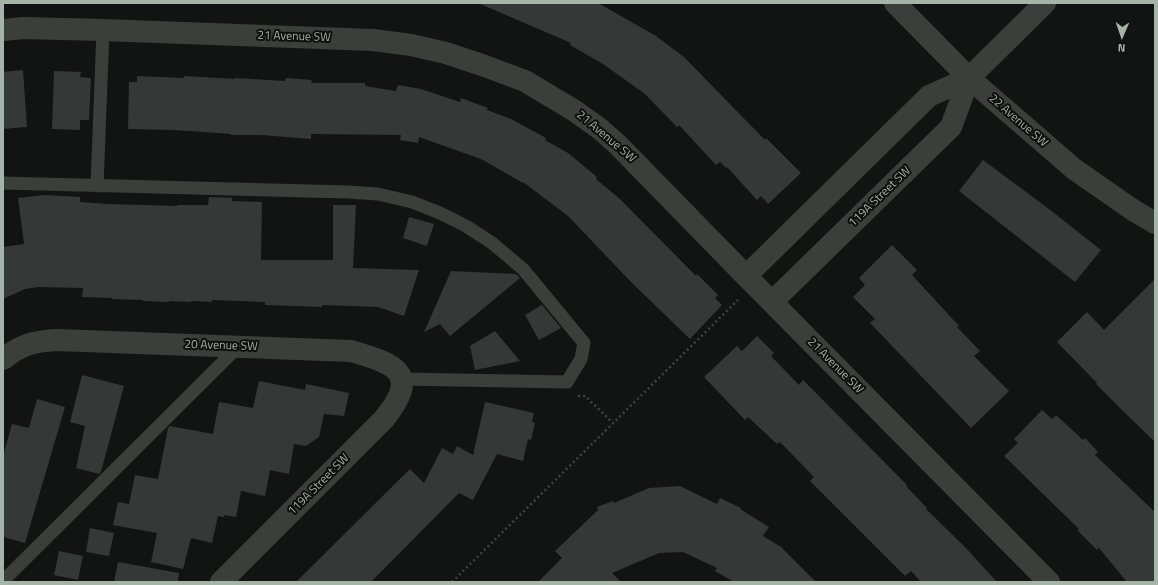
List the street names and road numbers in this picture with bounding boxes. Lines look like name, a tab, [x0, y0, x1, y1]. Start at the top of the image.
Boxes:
street label: 21 Avenue SW	[257, 29, 331, 45]
street label: 22 Avenue SW	[986, 91, 1050, 151]
street label: 21 Avenue SW	[573, 108, 639, 166]
street label: 119A Street SW	[846, 164, 914, 230]
street label: 21 Avenue SW	[804, 335, 866, 397]
street label: 20 Avenue SW	[184, 338, 258, 354]
street label: 119A Street SW	[285, 451, 353, 519]

